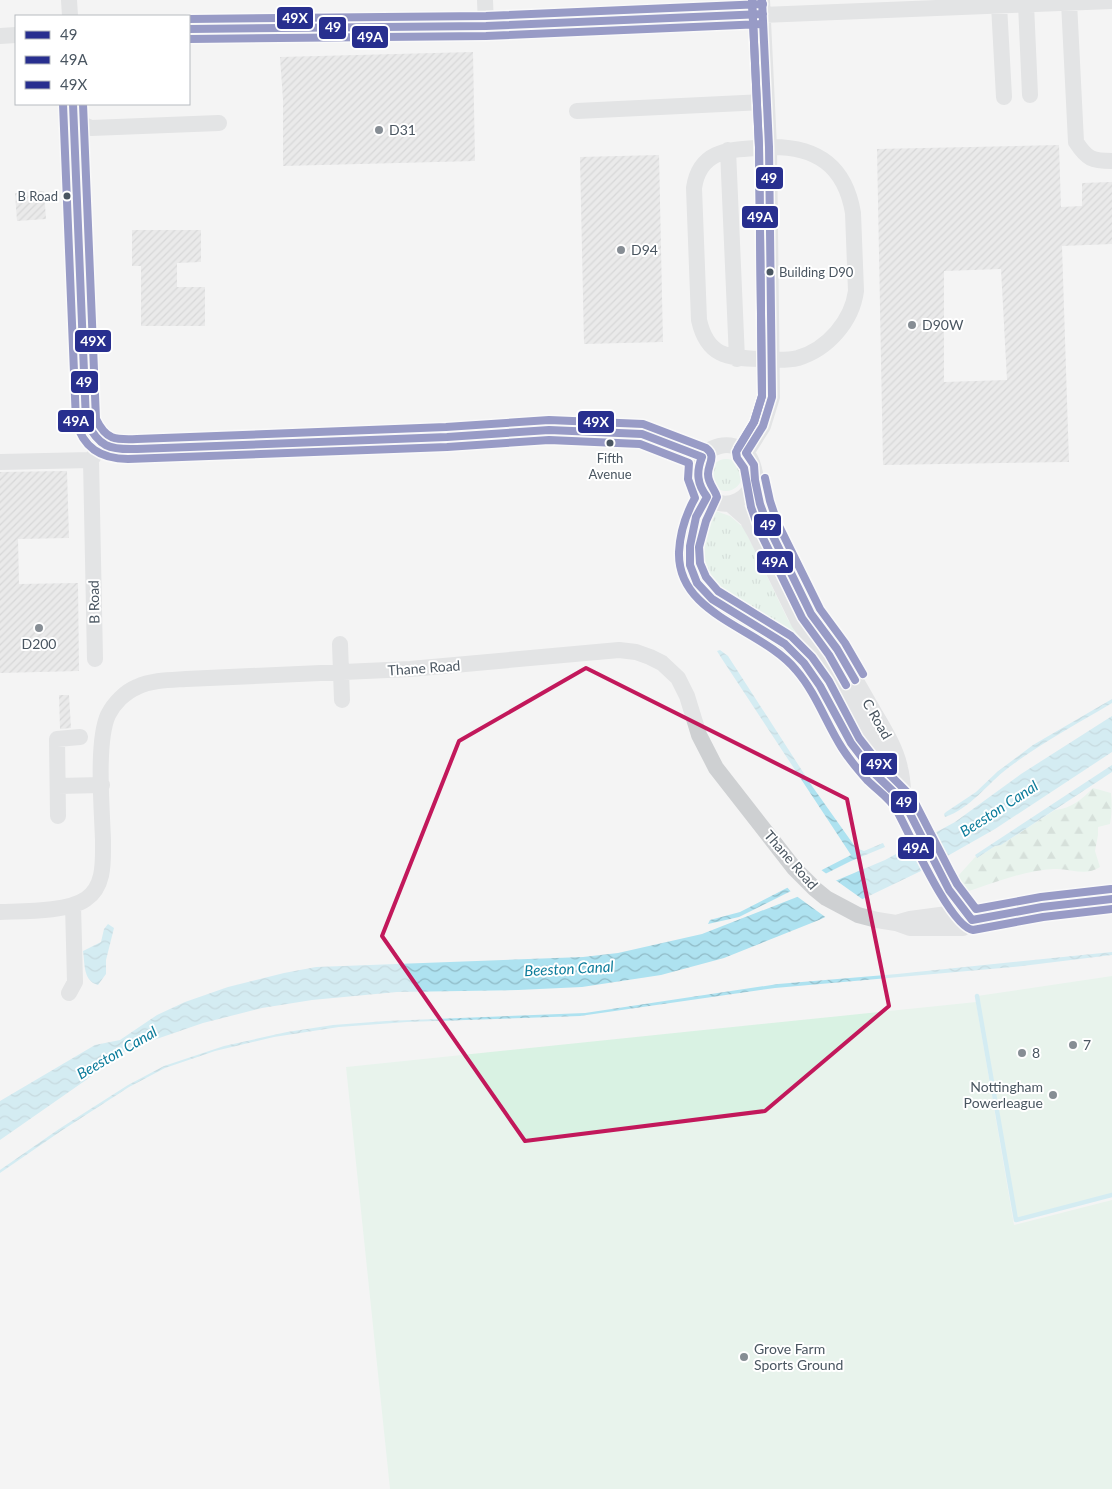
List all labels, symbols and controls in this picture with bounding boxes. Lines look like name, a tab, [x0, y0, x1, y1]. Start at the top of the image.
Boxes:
line badge: 49X	[276, 6, 314, 30]
text: 49X	[282, 9, 308, 26]
legend	[15, 15, 190, 105]
line badge: 49	[318, 16, 347, 40]
text: 49	[325, 18, 341, 35]
text: 49	[60, 25, 77, 43]
line badge: 49A	[351, 25, 389, 49]
text: 49A	[357, 28, 383, 45]
text: 49A	[60, 50, 88, 68]
text: 49X	[60, 75, 87, 93]
place label: D31	[389, 121, 416, 138]
marker: D31	[373, 124, 385, 136]
line badge: 49	[755, 166, 784, 190]
text: 49	[761, 169, 777, 186]
place label: B Road	[17, 188, 58, 204]
marker: B Road	[62, 191, 72, 201]
line badge: 49A	[741, 205, 779, 229]
text: 49A	[747, 208, 773, 225]
place label: D94	[631, 241, 658, 258]
marker: D94	[615, 244, 627, 256]
place label: Building D90	[779, 264, 854, 280]
marker: Building D90	[765, 267, 775, 277]
place label: D90W	[922, 316, 964, 333]
marker: D90W	[906, 319, 918, 331]
line badge: 49X	[74, 329, 112, 353]
text: 49X	[80, 332, 106, 349]
line badge: 49	[70, 370, 99, 394]
text: 49	[76, 373, 92, 390]
line badge: 49A	[57, 409, 95, 433]
line badge: 49X	[577, 410, 615, 434]
text: 49A	[63, 412, 89, 429]
text: 49X	[583, 413, 609, 430]
marker: Fifth Avenue	[605, 438, 615, 448]
place label: Fifth Avenue	[588, 450, 632, 482]
line badge: 49	[753, 513, 782, 537]
text: 49	[760, 516, 776, 533]
line badge: 49A	[756, 550, 794, 574]
text: 49A	[762, 553, 788, 570]
street label: B Road	[85, 580, 102, 624]
marker: D200	[33, 622, 45, 634]
place label: D200	[21, 635, 57, 652]
street label: Thane Road	[387, 656, 461, 679]
street label: C Road	[859, 695, 896, 742]
line badge: 49X	[860, 752, 898, 776]
text: 49X	[866, 755, 892, 772]
water label: Beeston Canal	[956, 776, 1041, 840]
line badge: 49	[890, 790, 918, 814]
text: 49	[896, 793, 912, 810]
street label: Thane Road	[761, 827, 822, 893]
line badge: 49A	[897, 836, 935, 860]
text: 49A	[903, 839, 929, 856]
water label: Beeston Canal	[524, 957, 615, 979]
water label: Beeston Canal	[73, 1022, 160, 1082]
place label: 7	[1083, 1036, 1091, 1053]
marker: 7	[1067, 1039, 1079, 1051]
place label: 8	[1032, 1044, 1040, 1061]
marker: 8	[1016, 1047, 1028, 1059]
place label: Nottingham Powerleague	[964, 1078, 1043, 1111]
marker: Nottingham Powerleague	[1047, 1089, 1059, 1101]
place label: Grove Farm Sports Ground	[754, 1340, 843, 1373]
marker: Grove Farm Sports Ground	[738, 1351, 750, 1363]

